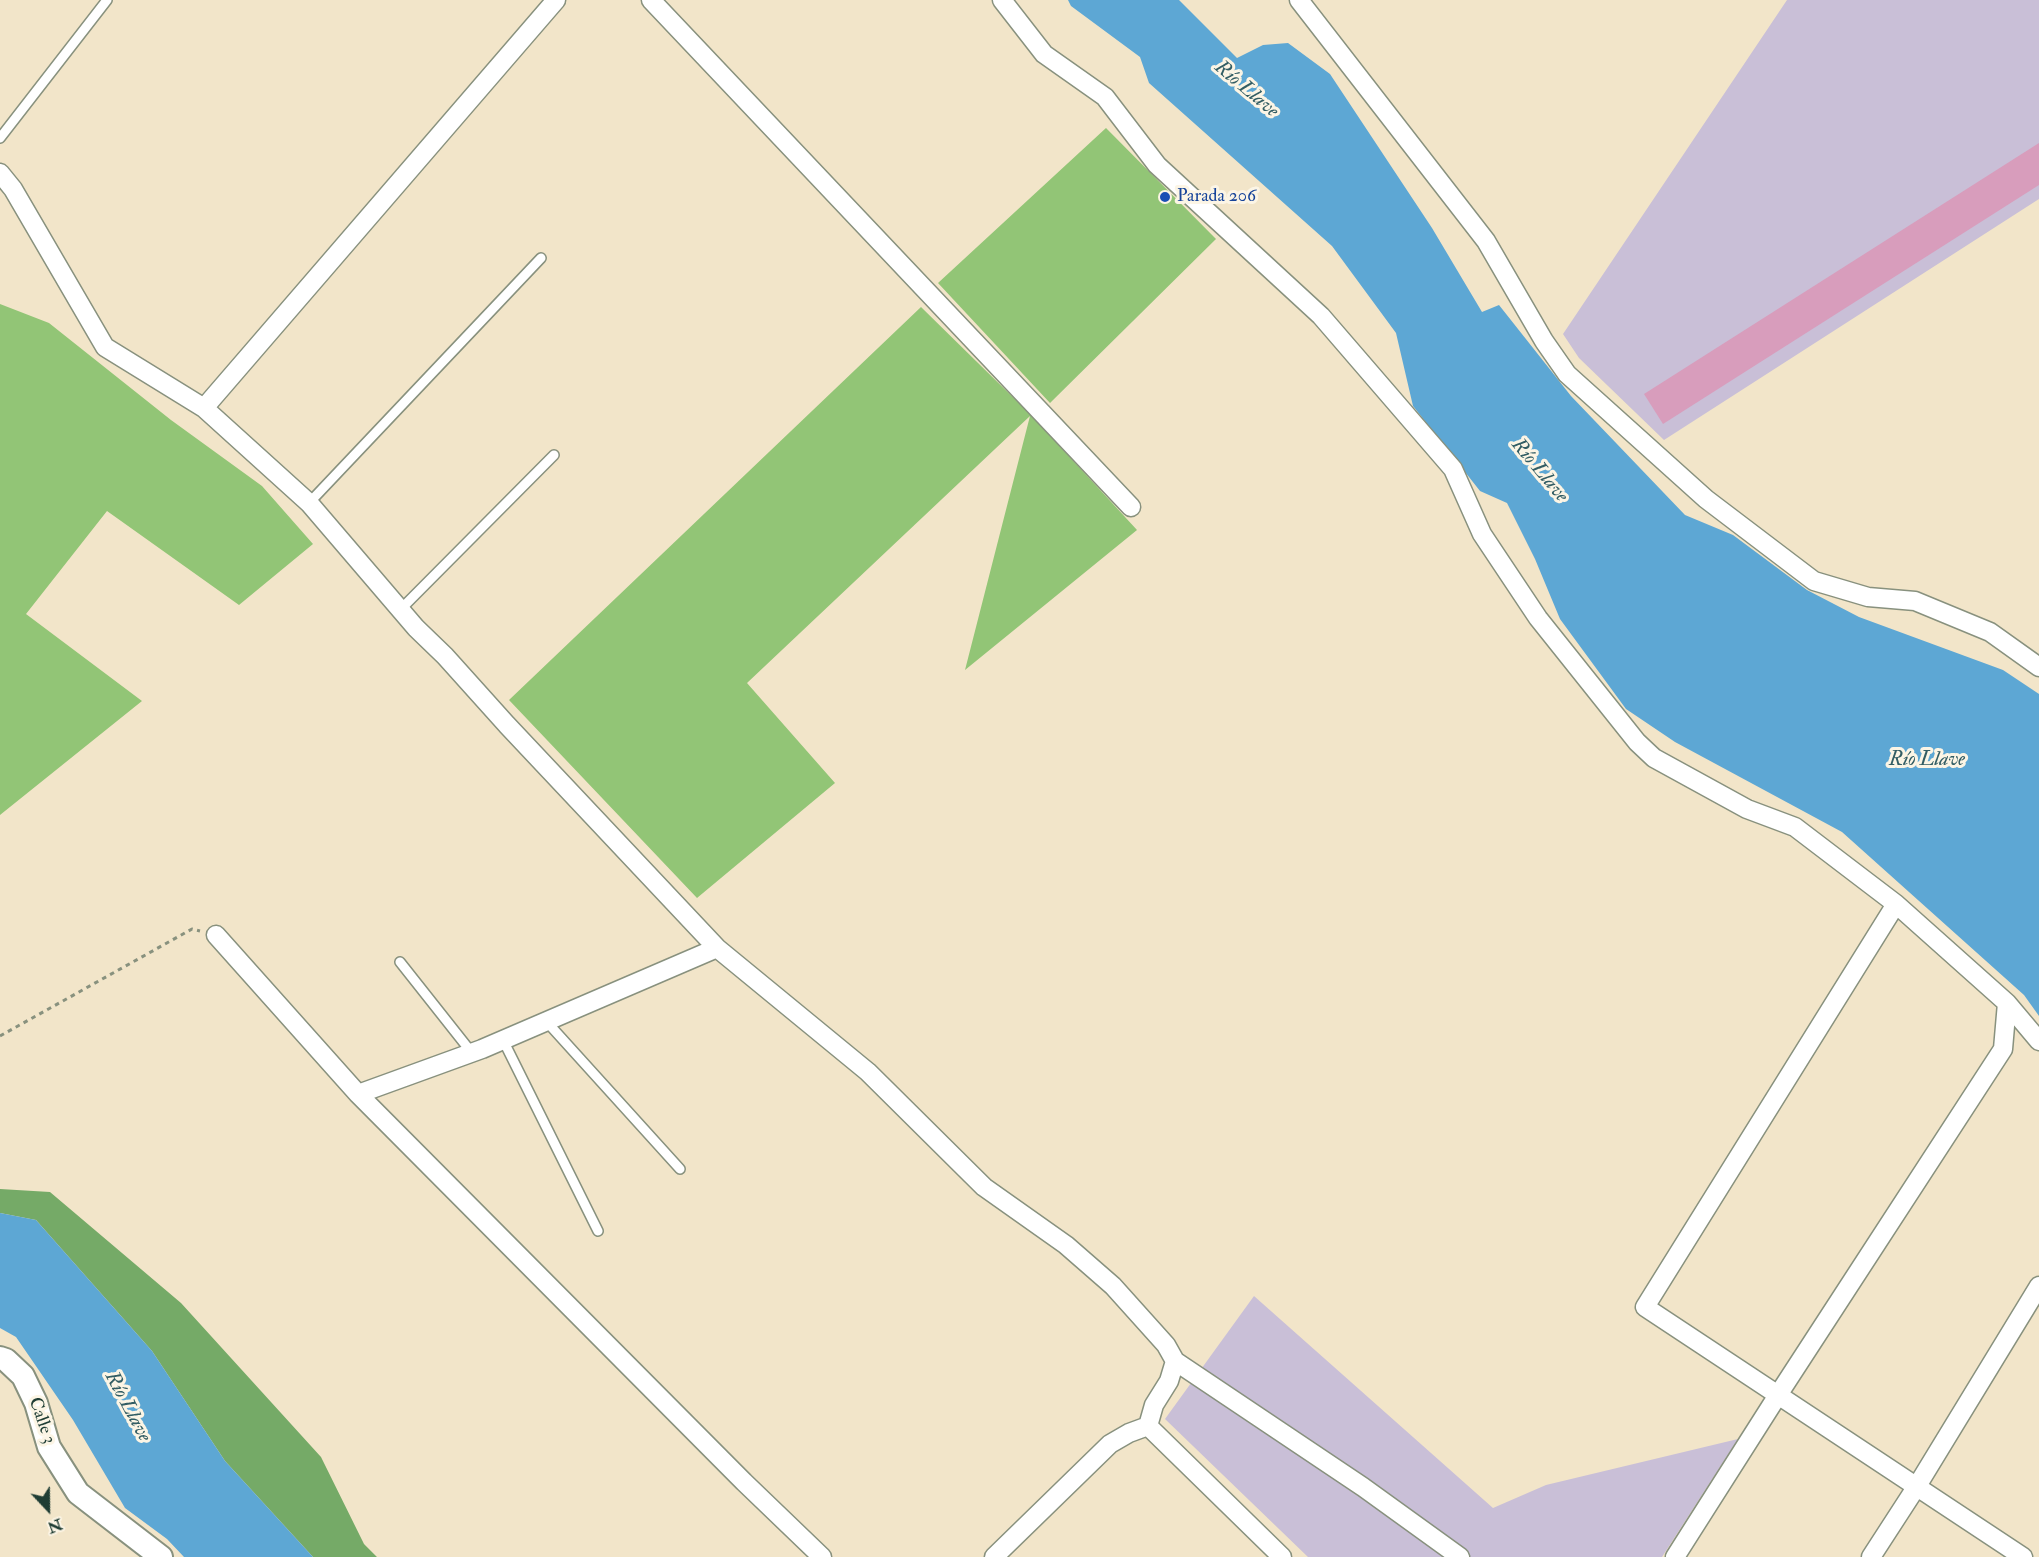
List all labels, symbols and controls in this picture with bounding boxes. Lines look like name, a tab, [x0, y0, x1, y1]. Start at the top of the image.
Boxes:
water label: Río Llave	[1209, 56, 1283, 124]
place label: Parada 206	[1177, 186, 1256, 208]
marker: Parada 206	[1158, 190, 1172, 204]
water label: Río Llave	[1505, 434, 1573, 508]
water label: Río Llave	[1889, 749, 1965, 773]
water label: Río Llave	[99, 1368, 155, 1446]
street label: Calle 3	[23, 1395, 59, 1447]
north arrow	[18, 1479, 78, 1539]
text: N	[44, 1514, 65, 1538]

